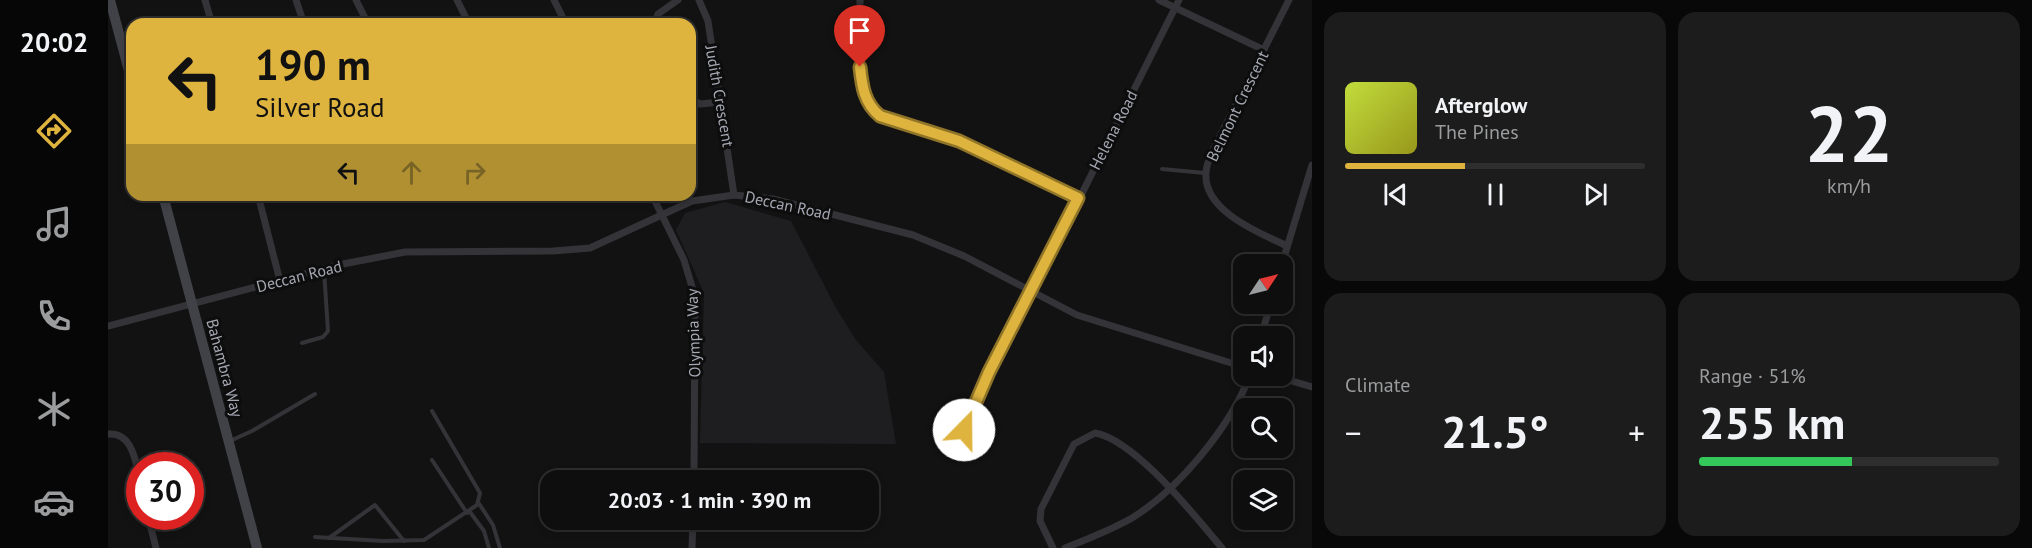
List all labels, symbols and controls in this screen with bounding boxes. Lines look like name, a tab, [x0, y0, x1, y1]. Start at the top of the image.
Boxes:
pin	[834, 5, 885, 67]
icon: arrive	[843, 14, 876, 47]
text: 20:02	[20, 25, 88, 59]
text: 190 m	[255, 37, 371, 92]
icon: left	[156, 42, 234, 120]
street label: Judith Crescent	[701, 43, 739, 149]
street label: Belmont Crescent	[1202, 47, 1273, 165]
text: 22	[1805, 83, 1893, 184]
street label: Helena Road	[1084, 87, 1142, 173]
text: Silver Road	[255, 90, 384, 124]
text: Afterglow	[1435, 91, 1527, 119]
icon: directions	[33, 110, 75, 152]
text: The Pines	[1435, 119, 1519, 145]
icon: left	[332, 156, 365, 189]
icon: ahead	[395, 156, 428, 189]
icon: right	[458, 156, 491, 189]
text: km/h	[1827, 173, 1871, 199]
icon: previous	[1379, 178, 1412, 211]
icon: pause	[1479, 178, 1512, 211]
icon: next	[1579, 178, 1612, 211]
street label: Deccan Road	[743, 186, 833, 224]
icon: music	[33, 203, 75, 245]
north arrow	[1233, 254, 1293, 314]
map controls	[1233, 254, 1293, 530]
street label: Deccan Road	[254, 256, 344, 296]
street label: Olympia Way	[681, 288, 705, 378]
icon: phone	[33, 295, 75, 337]
street label: Bahambra Way	[202, 317, 248, 420]
button: sound	[1233, 326, 1293, 386]
text: Range · 51%	[1699, 363, 1806, 389]
text: Climate	[1345, 372, 1411, 398]
icon: climate	[33, 388, 75, 430]
text: 255 km	[1699, 393, 1845, 451]
position arrow	[932, 398, 996, 462]
button: search	[1233, 398, 1293, 458]
text: 21.5°	[1441, 402, 1549, 460]
text: −	[1345, 411, 1362, 454]
text: +	[1628, 411, 1645, 454]
speed limit sign: 30	[126, 452, 204, 530]
button: layers	[1233, 470, 1293, 530]
icon: car	[33, 481, 75, 523]
text: 20:03 · 1 min · 390 m	[608, 486, 811, 514]

